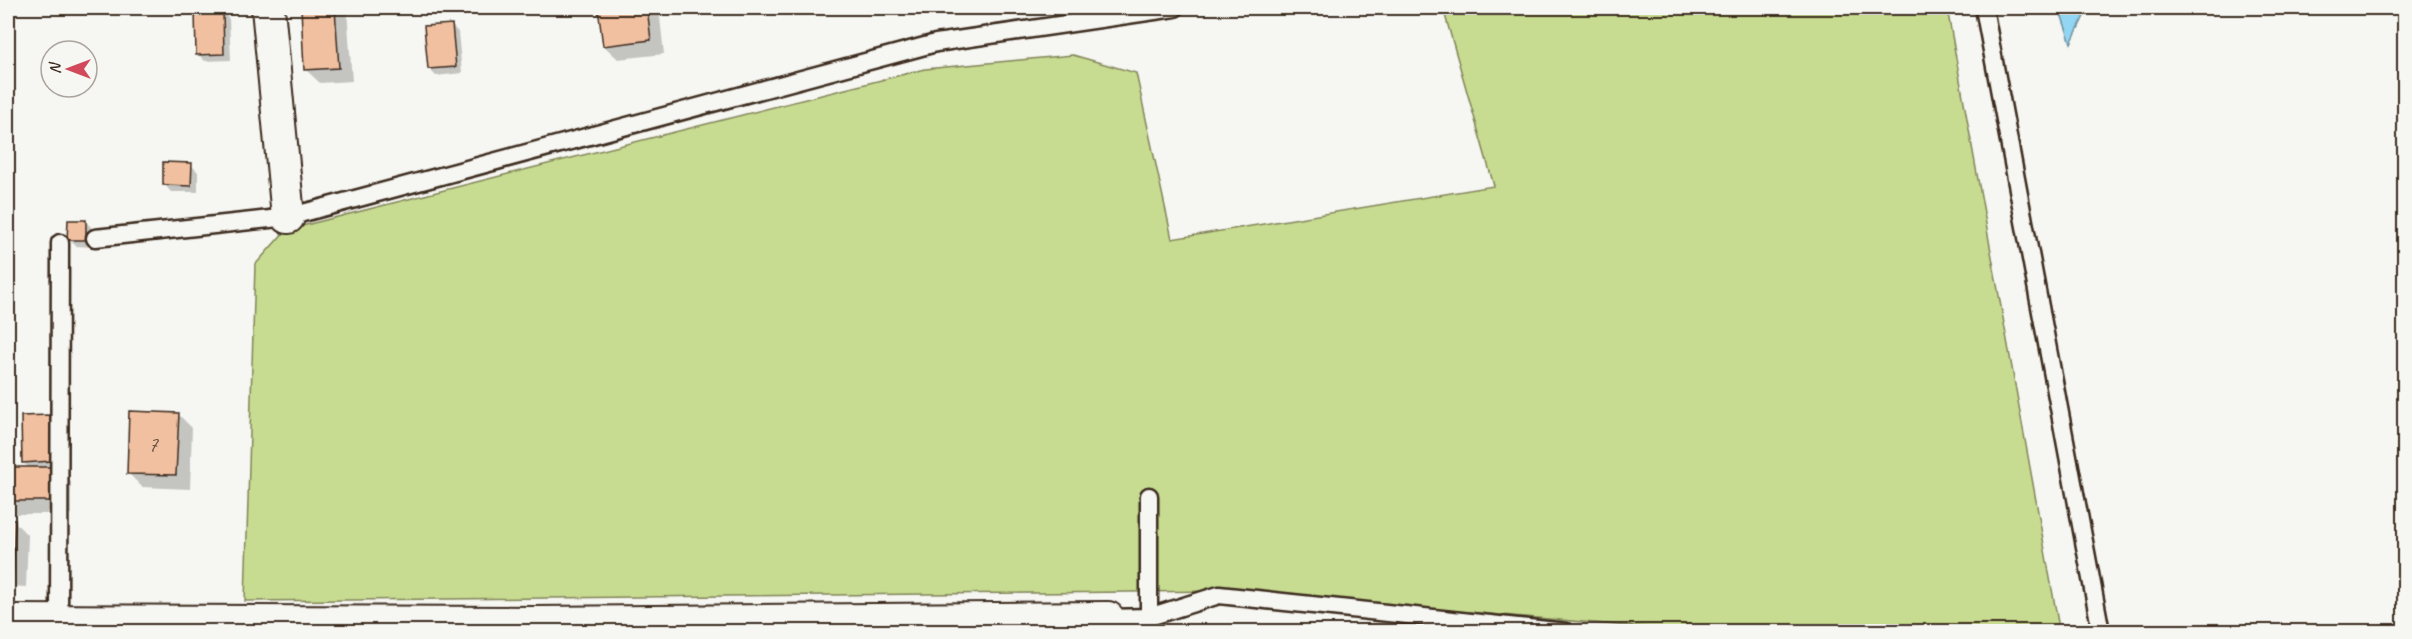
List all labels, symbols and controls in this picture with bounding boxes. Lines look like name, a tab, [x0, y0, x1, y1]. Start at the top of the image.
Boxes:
north arrow	[39, 39, 99, 99]
text: N	[45, 61, 65, 74]
house number: 7	[148, 430, 159, 458]

